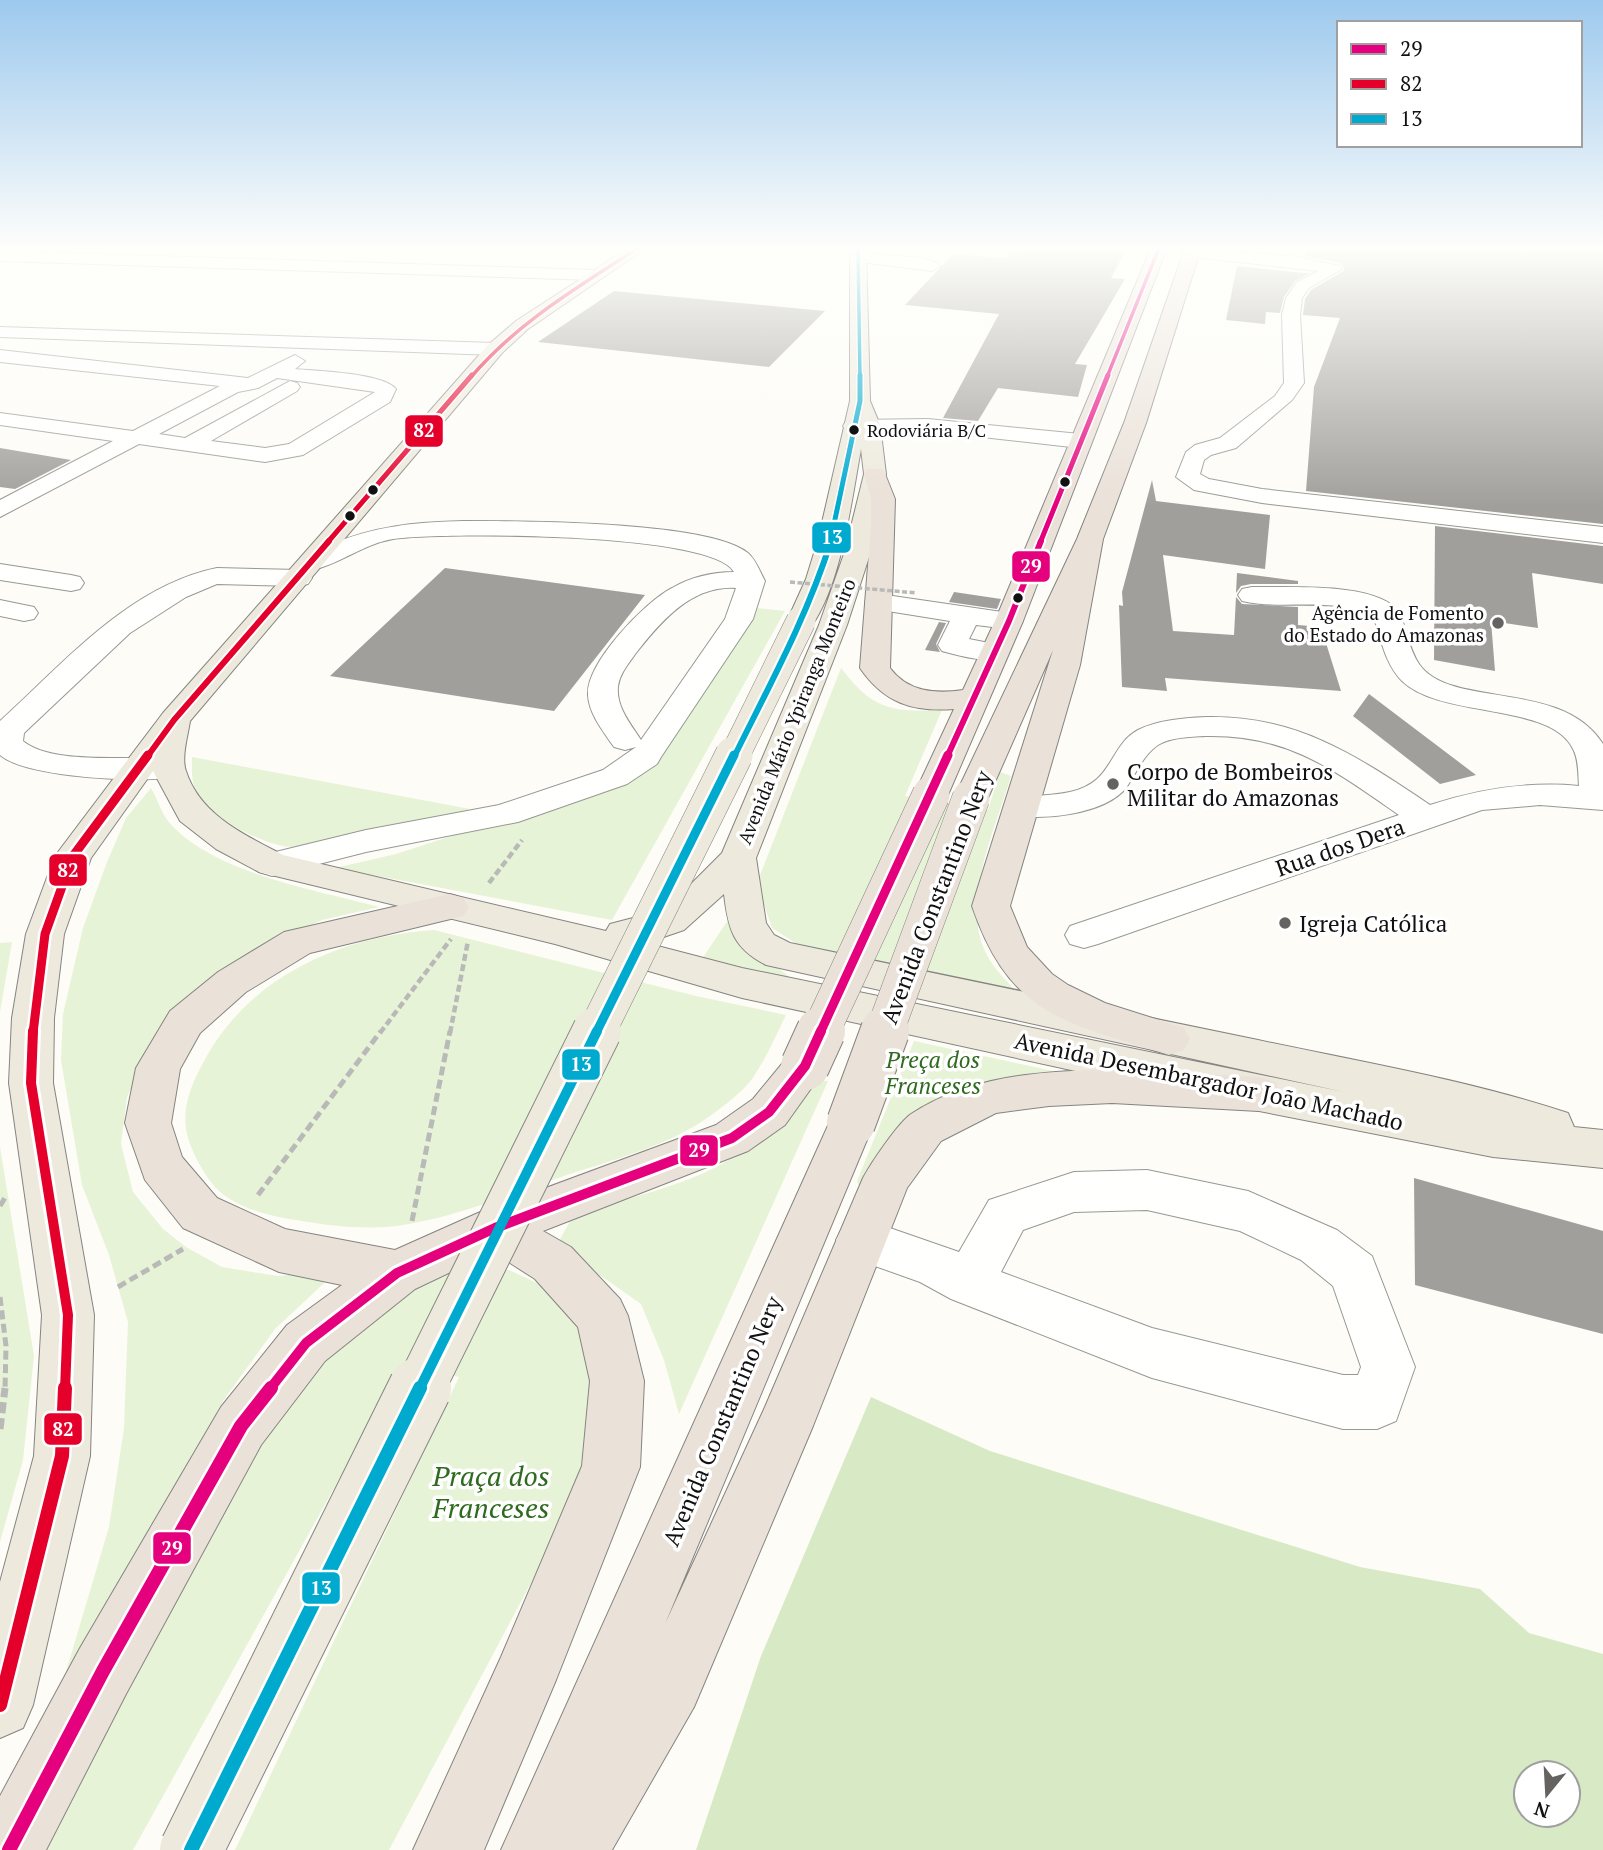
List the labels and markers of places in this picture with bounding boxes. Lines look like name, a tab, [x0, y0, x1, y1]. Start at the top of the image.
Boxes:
place label: Rodoviária B/C	[867, 418, 986, 442]
marker: Rodoviária B/C	[847, 423, 861, 437]
unlabelled marker	[1058, 475, 1072, 489]
unlabelled marker	[366, 483, 380, 497]
unlabelled marker	[343, 509, 357, 523]
unlabelled marker	[1011, 591, 1025, 605]
place label: Agência de Fomento do Estado do Amazonas	[1284, 600, 1484, 647]
marker: Agência de Fomento do Estado do Amazonas	[1490, 615, 1506, 631]
place label: Corpo de Bombeiros Militar do Amazonas	[1127, 756, 1339, 813]
marker: Corpo de Bombeiros Militar do Amazonas	[1105, 776, 1121, 792]
place label: Igreja Católica	[1299, 908, 1448, 939]
marker: Igreja Católica	[1277, 915, 1293, 931]

